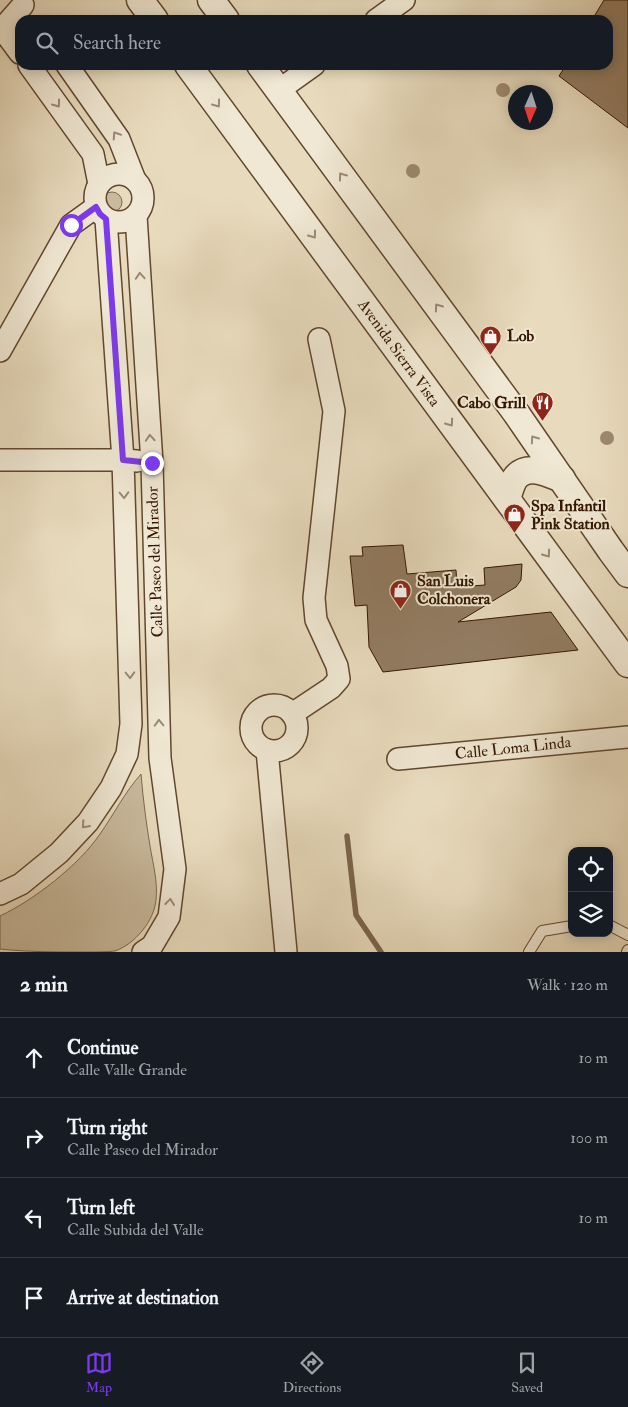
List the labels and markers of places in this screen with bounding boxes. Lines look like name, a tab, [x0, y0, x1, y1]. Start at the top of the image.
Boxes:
shop icon: Lob	[479, 324, 503, 355]
place label: Lob	[507, 326, 534, 346]
restaurant icon: Cabo Grill	[530, 391, 554, 422]
place label: Cabo Grill	[457, 393, 527, 413]
place label: Spa Infantil Pink Station	[531, 496, 611, 534]
shop icon: Spa Infantil Pink Station	[503, 503, 527, 534]
place label: San Luis Colchonera	[417, 571, 491, 609]
shop icon: San Luis Colchonera	[389, 578, 413, 609]

